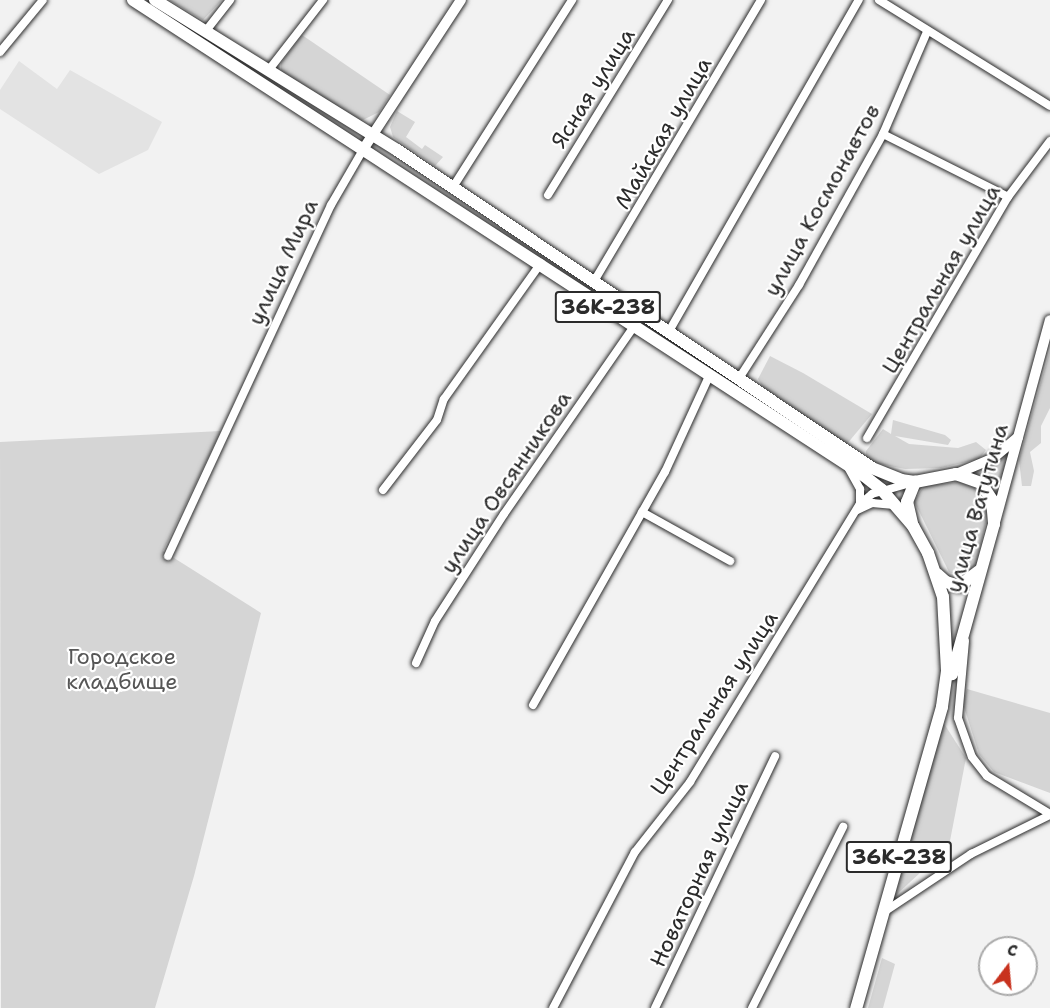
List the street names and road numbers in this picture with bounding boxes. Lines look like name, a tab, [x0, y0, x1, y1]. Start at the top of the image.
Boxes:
street label: Ясная улица	[546, 23, 640, 153]
street label: Майская улица	[609, 52, 717, 214]
street label: улица Космонавтов	[758, 100, 886, 300]
street label: Центральная улица	[876, 180, 1006, 378]
street label: улица Мира	[242, 195, 324, 329]
road number: 36К-238	[554, 289, 662, 325]
street label: улица Овсянникова	[435, 386, 577, 578]
street label: улица Ватутина	[940, 421, 1014, 595]
street label: Центральная улица	[645, 606, 783, 800]
street label: Новаторная улица	[644, 777, 754, 971]
road number: 36К-238	[845, 839, 953, 875]

